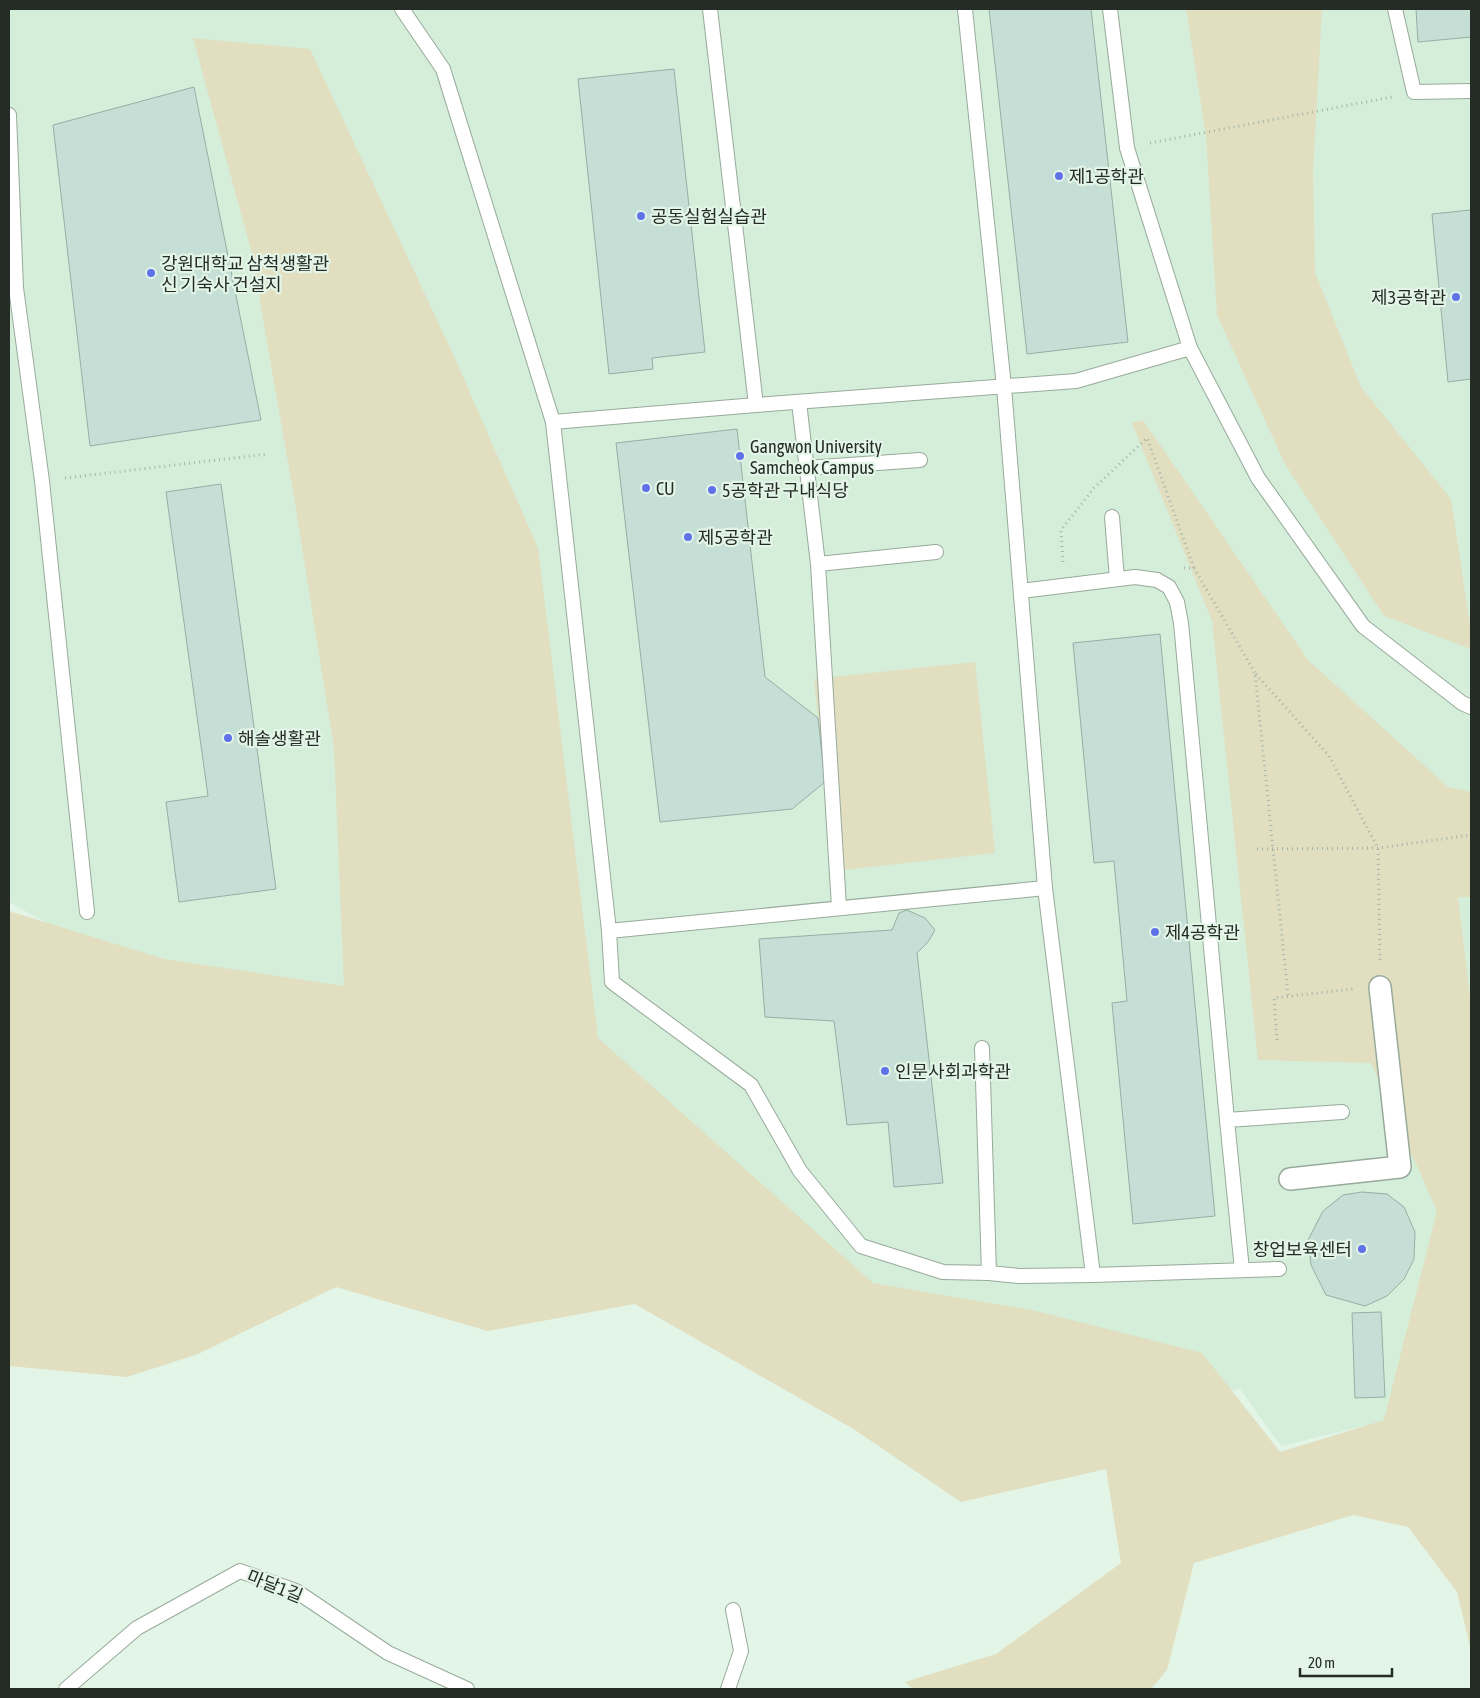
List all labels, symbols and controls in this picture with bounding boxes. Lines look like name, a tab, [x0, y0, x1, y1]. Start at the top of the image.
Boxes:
place label: 제1공학관	[1069, 166, 1144, 187]
marker: 제1공학관	[1053, 170, 1065, 182]
place label: 공동실험실습관	[651, 206, 767, 227]
marker: 공동실험실습관	[635, 210, 647, 222]
place label: 강원대학교 삼척생활관 신 기숙사 건설지	[161, 253, 330, 295]
marker: 강원대학교 삼척생활관 신 기숙사 건설지	[145, 267, 157, 279]
place label: 제3공학관	[1371, 287, 1446, 308]
marker: 제3공학관	[1450, 291, 1462, 303]
place label: Gangwon University Samcheok Campus	[750, 436, 882, 478]
marker: Gangwon University Samcheok Campus	[734, 450, 746, 462]
place label: CU	[656, 478, 675, 499]
place label: 5공학관 구내식당	[722, 480, 849, 501]
marker: CU	[640, 482, 652, 494]
marker: 5공학관 구내식당	[706, 484, 718, 496]
place label: 제5공학관	[698, 527, 773, 548]
marker: 제5공학관	[682, 531, 694, 543]
place label: 해솔생활관	[238, 728, 321, 749]
marker: 해솔생활관	[222, 732, 234, 744]
place label: 제4공학관	[1165, 922, 1240, 943]
marker: 제4공학관	[1149, 926, 1161, 938]
place label: 인문사회과학관	[895, 1061, 1011, 1082]
marker: 인문사회과학관	[879, 1065, 891, 1077]
place label: 창업보육센터	[1253, 1239, 1352, 1260]
marker: 창업보육센터	[1356, 1243, 1368, 1255]
street label: 마달1길	[244, 1565, 306, 1607]
scale bar	[1300, 1646, 1392, 1678]
text: 20 m	[1308, 1654, 1335, 1671]

